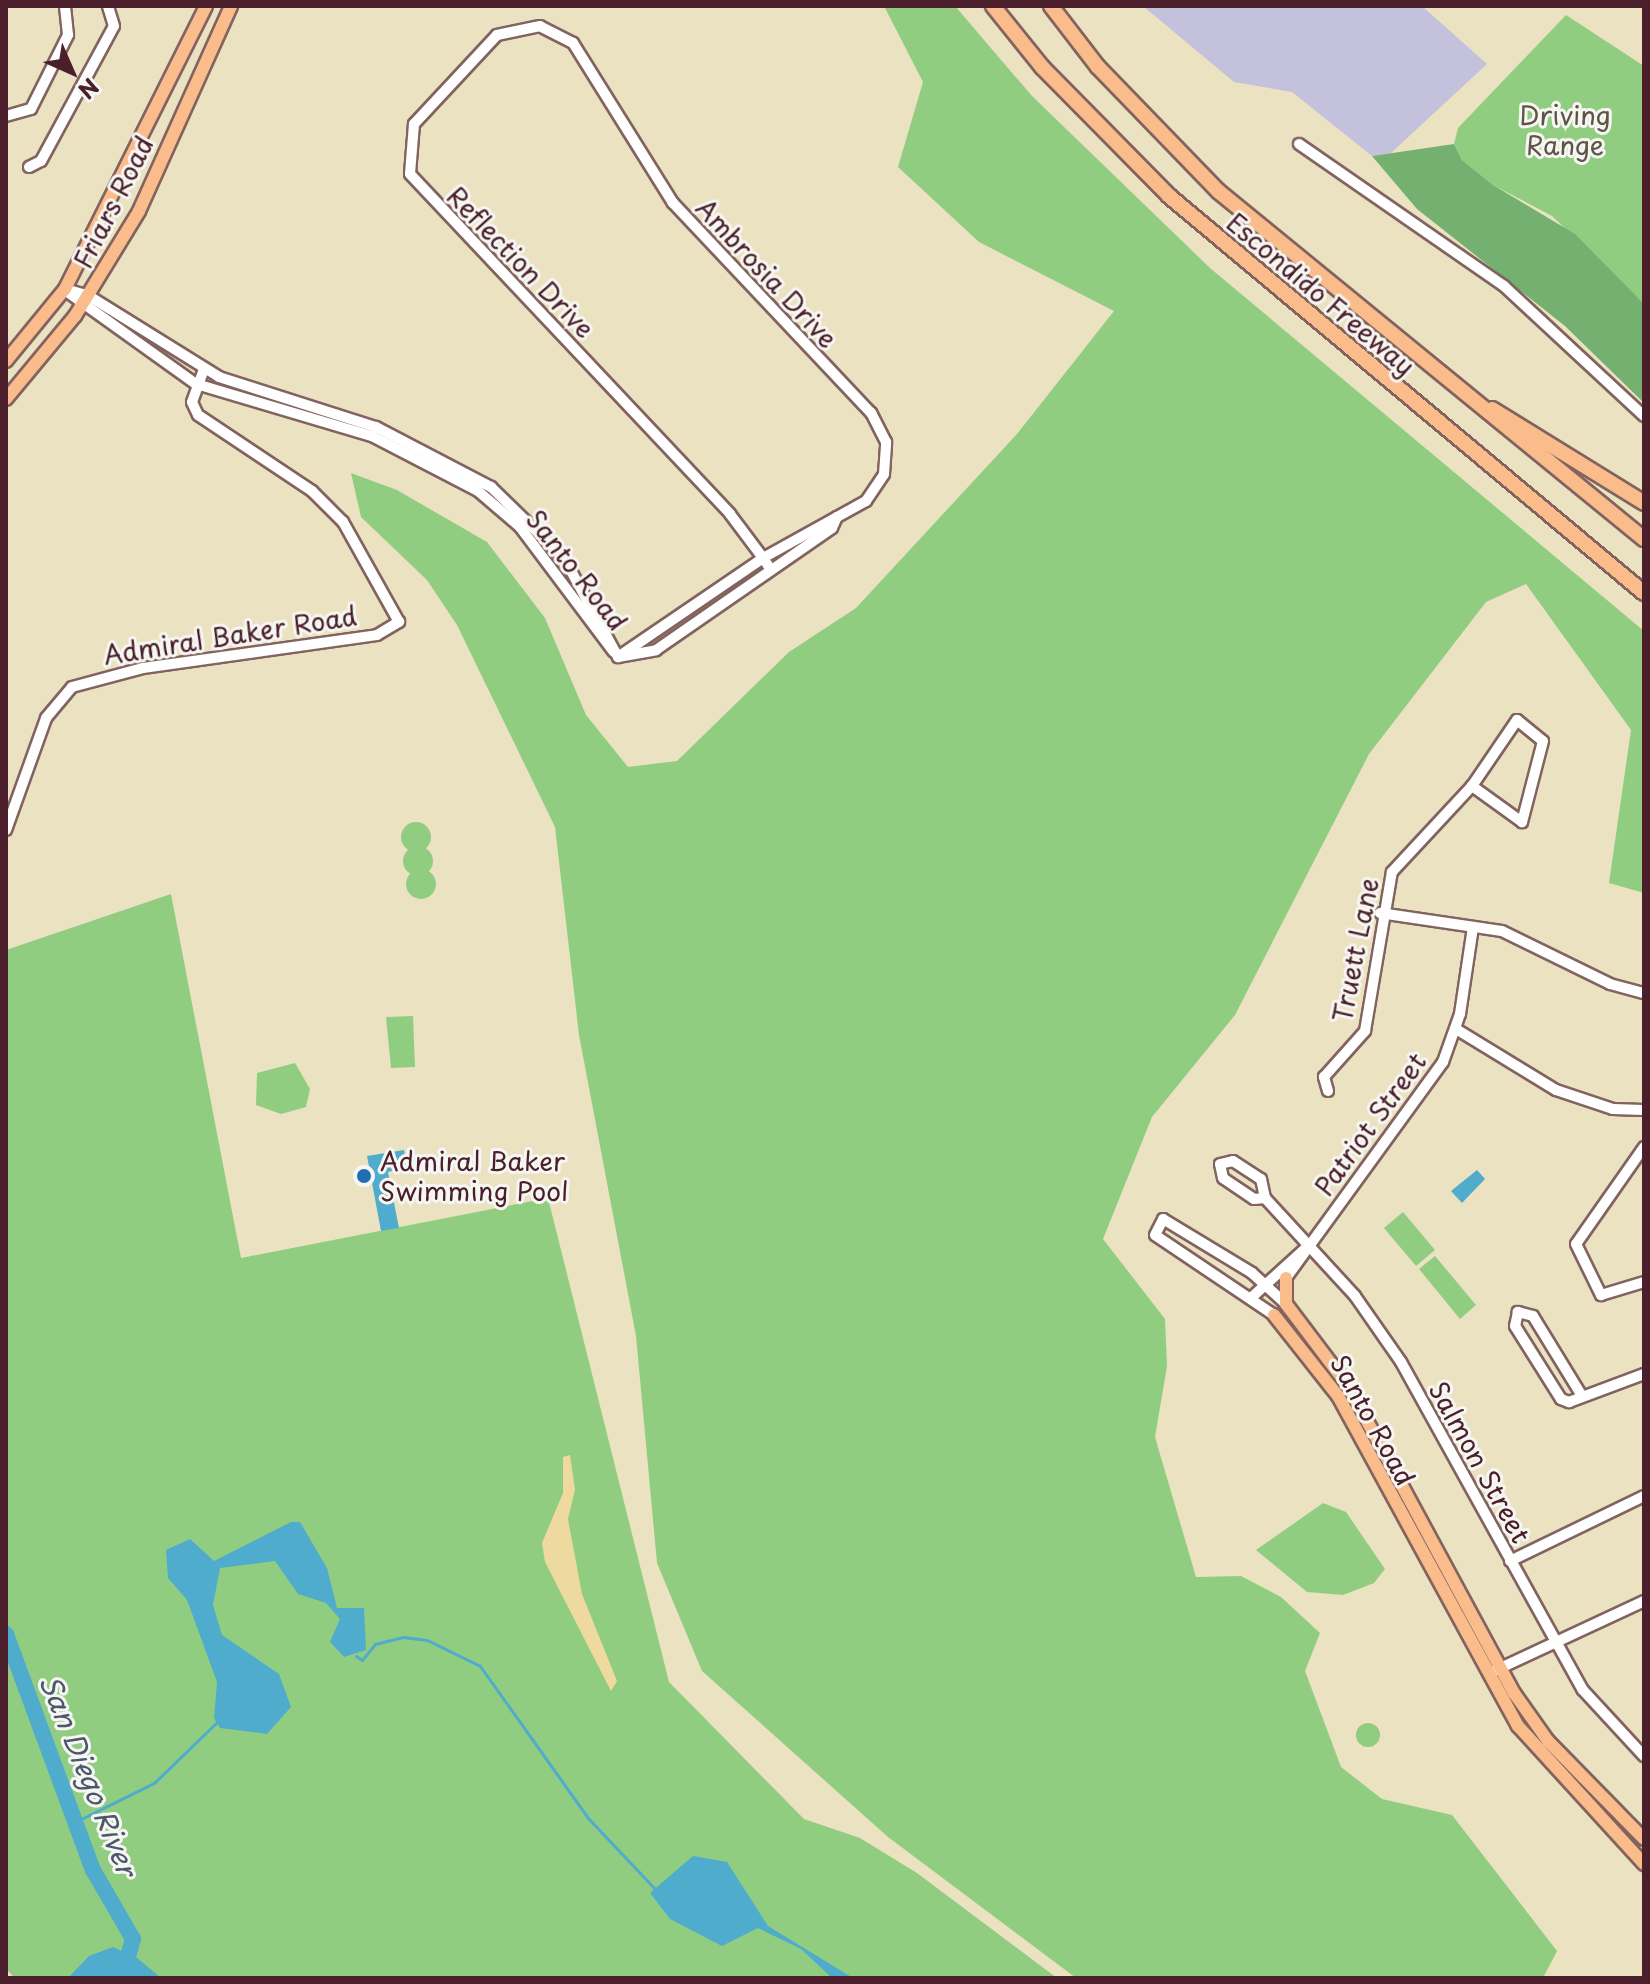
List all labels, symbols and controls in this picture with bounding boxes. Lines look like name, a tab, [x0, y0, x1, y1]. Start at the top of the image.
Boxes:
north arrow	[32, 32, 112, 112]
text: N	[71, 71, 107, 107]
park label: Driving Range	[1519, 99, 1611, 160]
street label: Friars Road	[67, 131, 159, 273]
street label: Reflection Drive	[441, 180, 601, 344]
street label: Ambrosia Drive	[690, 192, 844, 354]
street label: Escondido Freeway	[1220, 206, 1422, 382]
street label: Santo Road	[521, 504, 633, 636]
street label: Admiral Baker Road	[100, 599, 360, 671]
street label: Truett Lane	[1326, 875, 1384, 1025]
street label: Patriot Street	[1308, 1046, 1432, 1202]
place label: Admiral Baker Swimming Pool	[380, 1145, 568, 1206]
marker: Admiral Baker Swimming Pool	[355, 1167, 373, 1185]
street label: Santo Road	[1325, 1350, 1421, 1490]
street label: Salmon Street	[1423, 1376, 1537, 1548]
water label: San Diego River	[33, 1670, 145, 1880]

